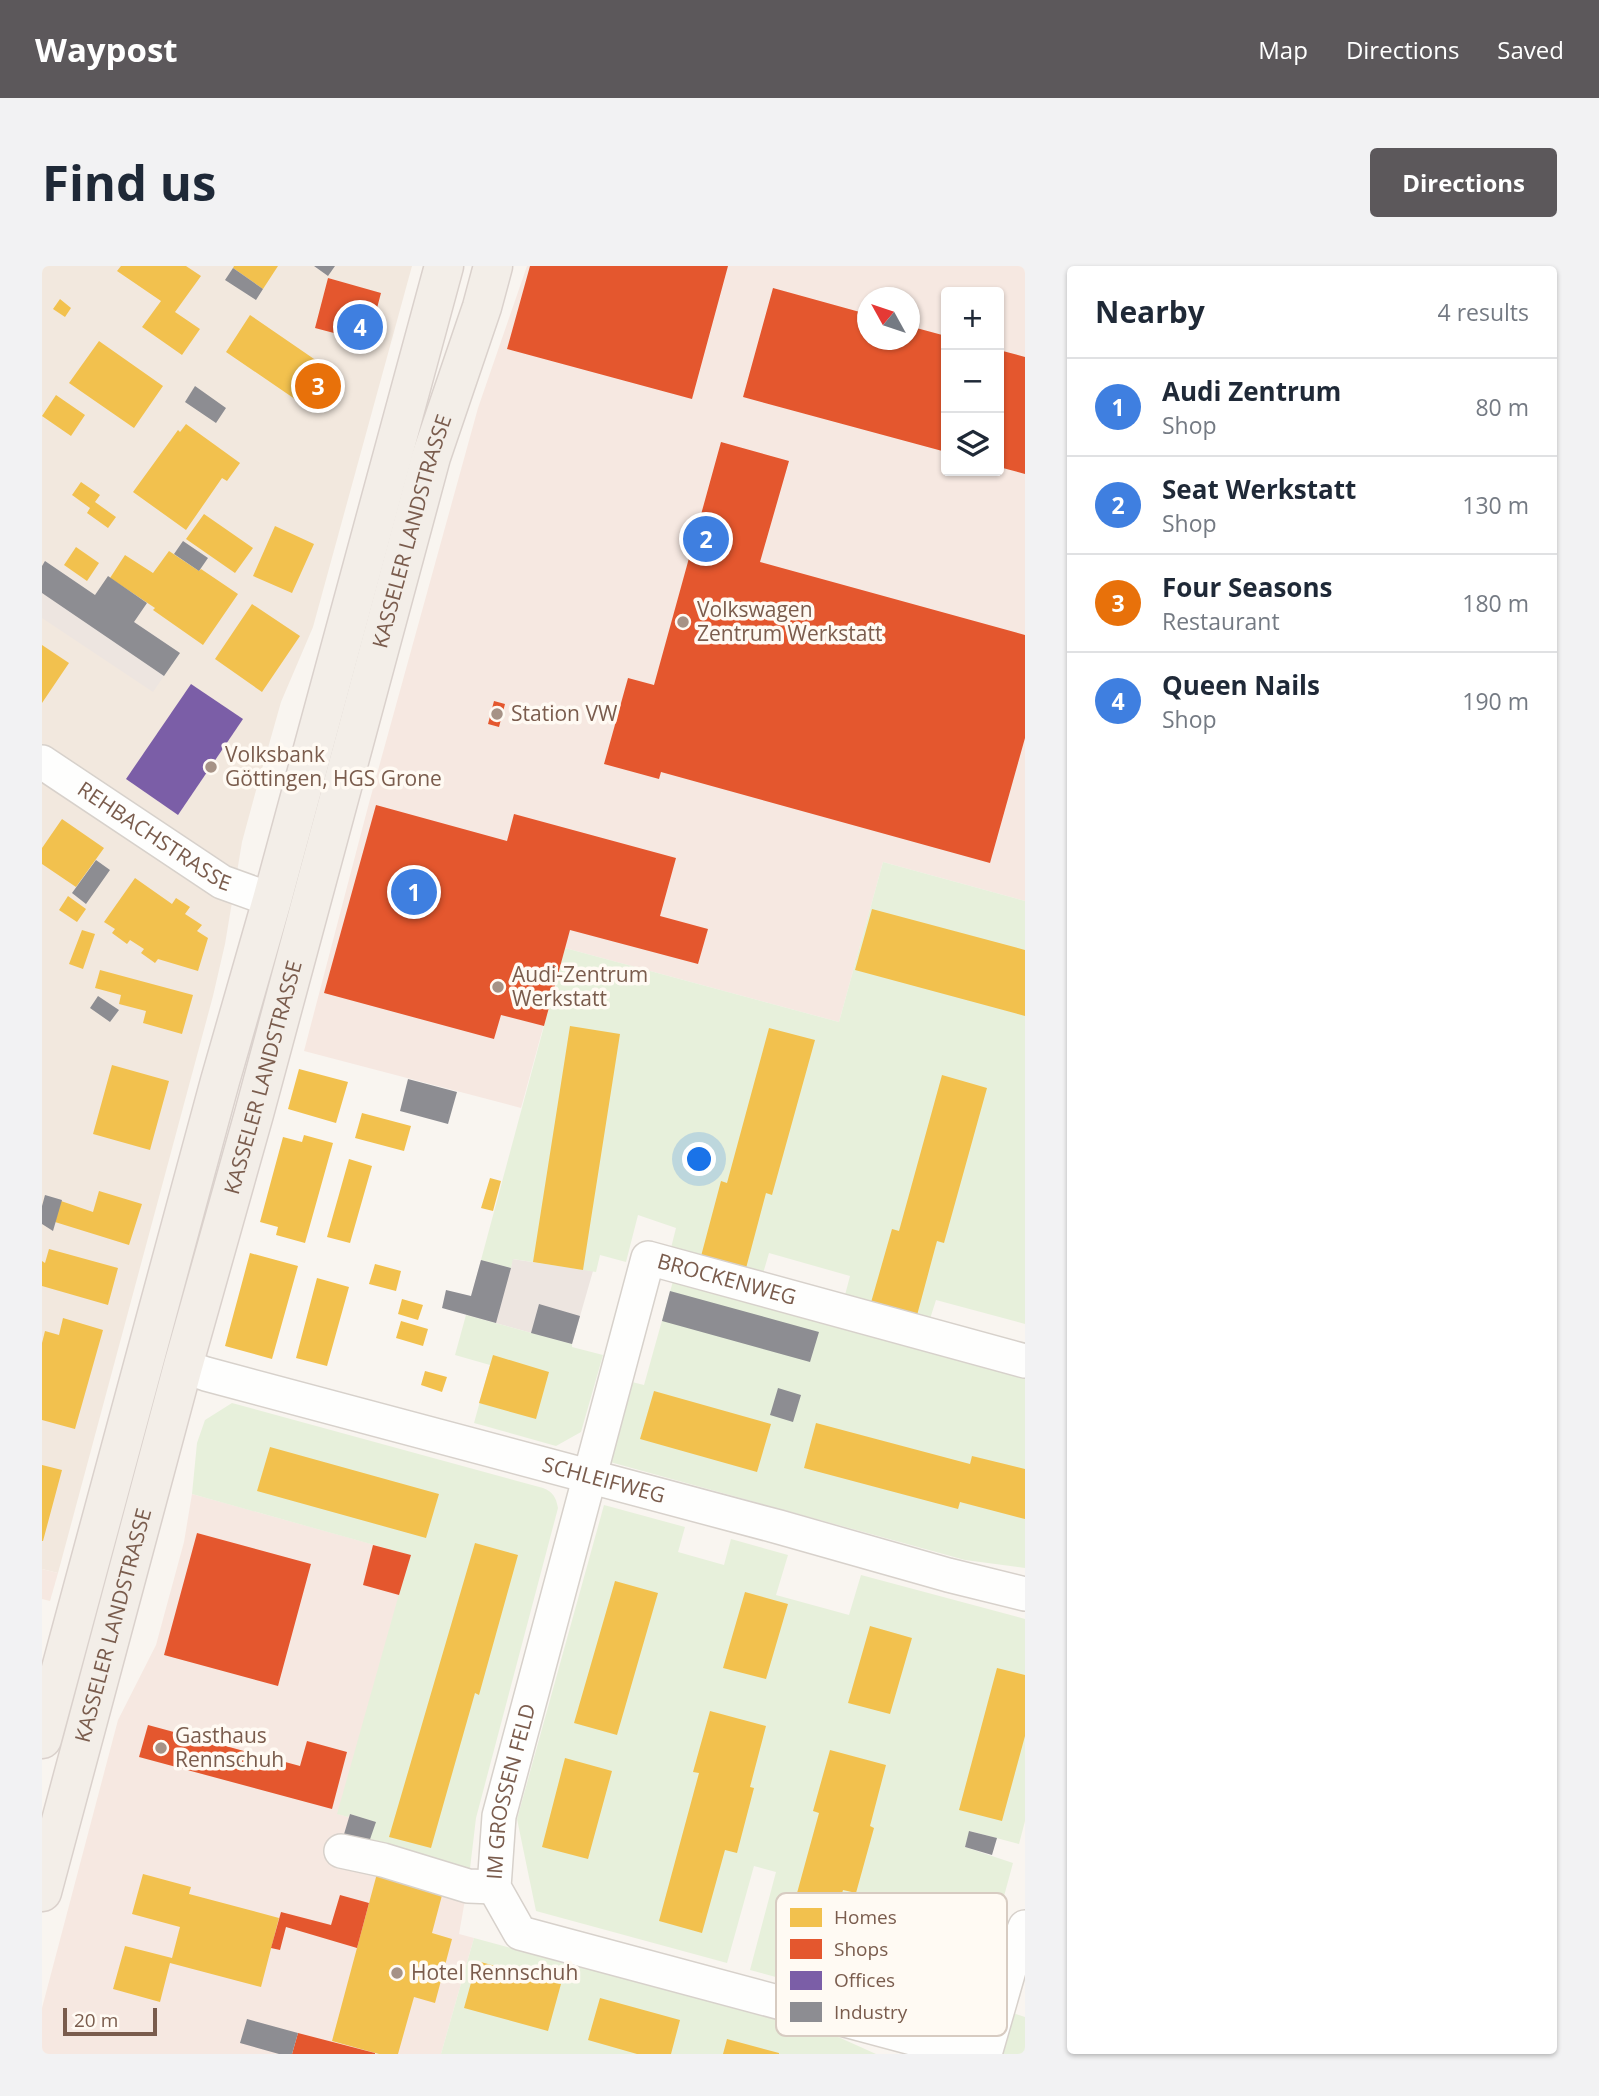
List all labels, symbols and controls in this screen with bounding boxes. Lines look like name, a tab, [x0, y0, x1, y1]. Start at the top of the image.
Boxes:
text: Waypost	[35, 27, 178, 72]
text: Map	[1258, 33, 1308, 66]
text: Directions	[1346, 33, 1459, 66]
text: Saved	[1497, 33, 1564, 66]
button: Directions	[1370, 148, 1557, 217]
text: Find us	[42, 149, 216, 215]
north arrow	[857, 287, 920, 350]
map controls	[941, 287, 1004, 476]
button: +	[941, 287, 1004, 350]
text: Nearby	[1095, 291, 1205, 332]
text: 4 results	[1438, 296, 1529, 328]
pin: 4	[337, 301, 383, 353]
button: −	[941, 350, 1004, 413]
pin: 3	[295, 360, 341, 412]
text: Audi Zentrum	[1162, 373, 1341, 409]
text: 1	[1111, 391, 1125, 423]
text: 80 m	[1475, 391, 1529, 423]
text: Shop	[1162, 409, 1217, 441]
street label: KASSELER LANDSTRASSE	[365, 411, 457, 651]
button: layers	[941, 413, 1004, 476]
text: Seat Werkstatt	[1162, 471, 1356, 507]
text: 2	[1111, 489, 1125, 521]
text: 130 m	[1462, 489, 1529, 521]
text: Shop	[1162, 507, 1217, 539]
pin: 2	[683, 513, 729, 565]
text: Four Seasons	[1162, 569, 1332, 605]
text: 3	[1111, 587, 1125, 619]
text: 180 m	[1462, 587, 1529, 619]
place label: Volkswagen Zentrum Werkstatt	[697, 595, 882, 647]
text: Restaurant	[1162, 605, 1280, 637]
marker: Volkswagen Zentrum Werkstatt	[675, 614, 691, 630]
text: Queen Nails	[1162, 667, 1320, 703]
text: 4	[1111, 685, 1125, 717]
text: 190 m	[1462, 685, 1529, 717]
place label: Station VW	[511, 699, 618, 727]
text: Shop	[1162, 703, 1217, 735]
marker: Station VW	[489, 706, 505, 722]
place label: Volksbank Göttingen, HGS Grone	[225, 740, 442, 792]
marker: Volksbank Göttingen, HGS Grone	[203, 759, 219, 775]
street label: REHBACHSTRASSE	[72, 775, 235, 897]
pin: 1	[391, 866, 437, 918]
street label: KASSELER LANDSTRASSE	[217, 957, 308, 1197]
place label: Audi-Zentrum Werkstatt	[512, 960, 648, 1012]
marker: Audi-Zentrum Werkstatt	[490, 979, 506, 995]
your location	[682, 1142, 716, 1176]
street label: BROCKENWEG	[654, 1246, 799, 1311]
street label: SCHLEIFWEG	[540, 1449, 668, 1509]
street label: KASSELER LANDSTRASSE	[68, 1505, 157, 1745]
street label: IM GROSSEN FELD	[480, 1700, 541, 1880]
place label: Gasthaus Rennschuh	[175, 1721, 284, 1773]
marker: Gasthaus Rennschuh	[153, 1740, 169, 1756]
legend	[776, 1893, 1007, 2036]
text: Homes	[834, 1904, 897, 1930]
text: Shops	[834, 1936, 888, 1962]
place label: Hotel Rennschuh	[411, 1958, 578, 1986]
marker: Hotel Rennschuh	[389, 1965, 405, 1981]
text: Offices	[834, 1967, 895, 1993]
text: Industry	[834, 1999, 908, 2025]
scale bar	[63, 2005, 158, 2037]
text: 20 m	[74, 2007, 118, 2033]

